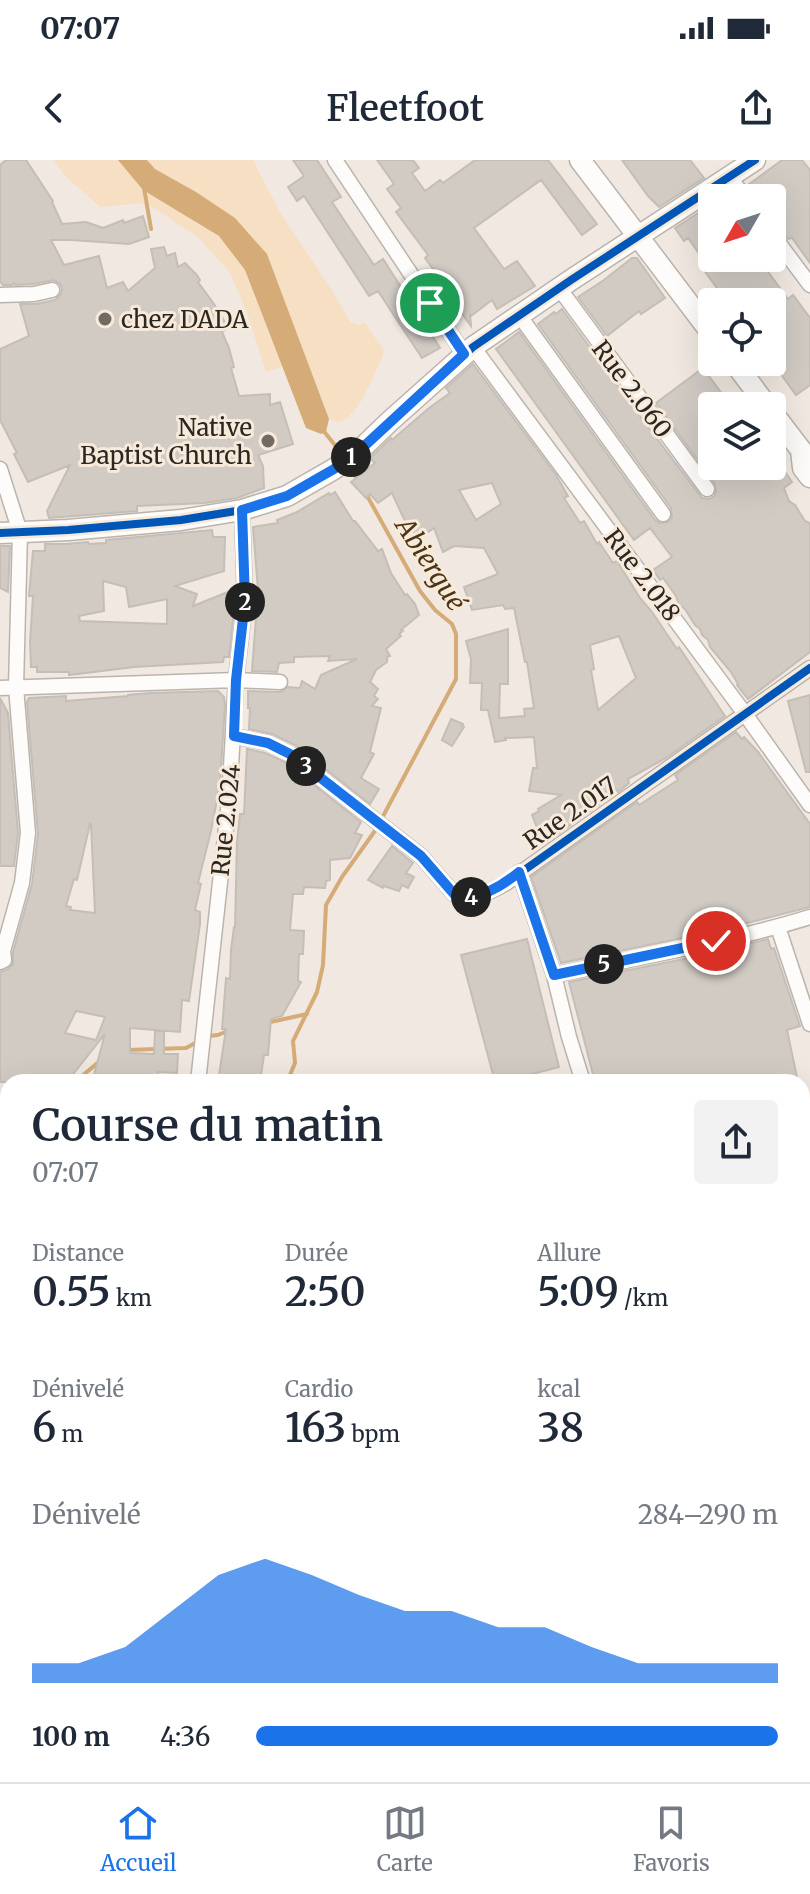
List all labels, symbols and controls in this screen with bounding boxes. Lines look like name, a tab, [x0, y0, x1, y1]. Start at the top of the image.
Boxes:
text: 07:07	[40, 9, 120, 47]
icon: back	[32, 86, 76, 130]
text: Fleetfoot	[326, 86, 484, 131]
icon: share	[734, 86, 778, 130]
north arrow	[698, 184, 786, 272]
map controls	[698, 184, 786, 480]
pin	[396, 269, 464, 337]
icon: arrive	[408, 281, 452, 325]
button: locate	[698, 288, 786, 376]
place label: chez DADA	[121, 304, 249, 335]
marker: chez DADA	[96, 310, 114, 328]
street label: Rue 2.060	[585, 334, 679, 444]
button: layers	[698, 392, 786, 480]
place label: Native Baptist Church	[80, 412, 252, 471]
marker: Native Baptist Church	[259, 432, 277, 450]
pin: 1	[331, 437, 371, 477]
text: 1	[346, 443, 356, 471]
water label: Abiergué	[387, 509, 474, 618]
street label: Rue 2.018	[597, 523, 687, 627]
pin: 2	[225, 582, 265, 622]
text: 2	[239, 588, 251, 616]
pin: 3	[286, 746, 326, 786]
text: 3	[300, 752, 312, 780]
street label: Rue 2.024	[205, 762, 247, 877]
street label: Rue 2.017	[517, 770, 623, 856]
pin: 4	[451, 877, 491, 917]
text: 4	[464, 883, 478, 911]
pin	[682, 907, 750, 975]
icon: check	[694, 919, 738, 963]
pin: 5	[584, 944, 624, 984]
text: 5	[598, 950, 610, 978]
text: Course du matin	[32, 1098, 383, 1153]
button: share	[694, 1100, 778, 1184]
text: 07:07	[32, 1156, 99, 1189]
text: Distance	[32, 1239, 124, 1267]
text: Durée	[285, 1239, 348, 1267]
text: Allure	[537, 1239, 601, 1267]
text: 0.55	[32, 1267, 111, 1317]
text: 2:50	[285, 1267, 366, 1317]
text: 5:09	[537, 1267, 619, 1317]
text: km	[111, 1284, 152, 1312]
text: /km	[619, 1284, 668, 1312]
text: Dénivelé	[32, 1375, 124, 1403]
text: Cardio	[285, 1375, 353, 1403]
text: kcal	[537, 1375, 581, 1403]
text: 6	[32, 1403, 56, 1453]
text: 163	[285, 1403, 346, 1453]
text: 38	[537, 1403, 584, 1453]
text: m	[56, 1420, 83, 1448]
text: bpm	[346, 1420, 400, 1448]
text: Dénivelé	[32, 1498, 141, 1531]
text: 284–290 m	[638, 1498, 778, 1531]
text: 100 m	[32, 1720, 110, 1753]
text: 4:36	[160, 1720, 211, 1753]
tab: Accueil	[100, 1801, 177, 1877]
tab: Carte	[377, 1801, 433, 1877]
tab: Favoris	[633, 1801, 710, 1877]

